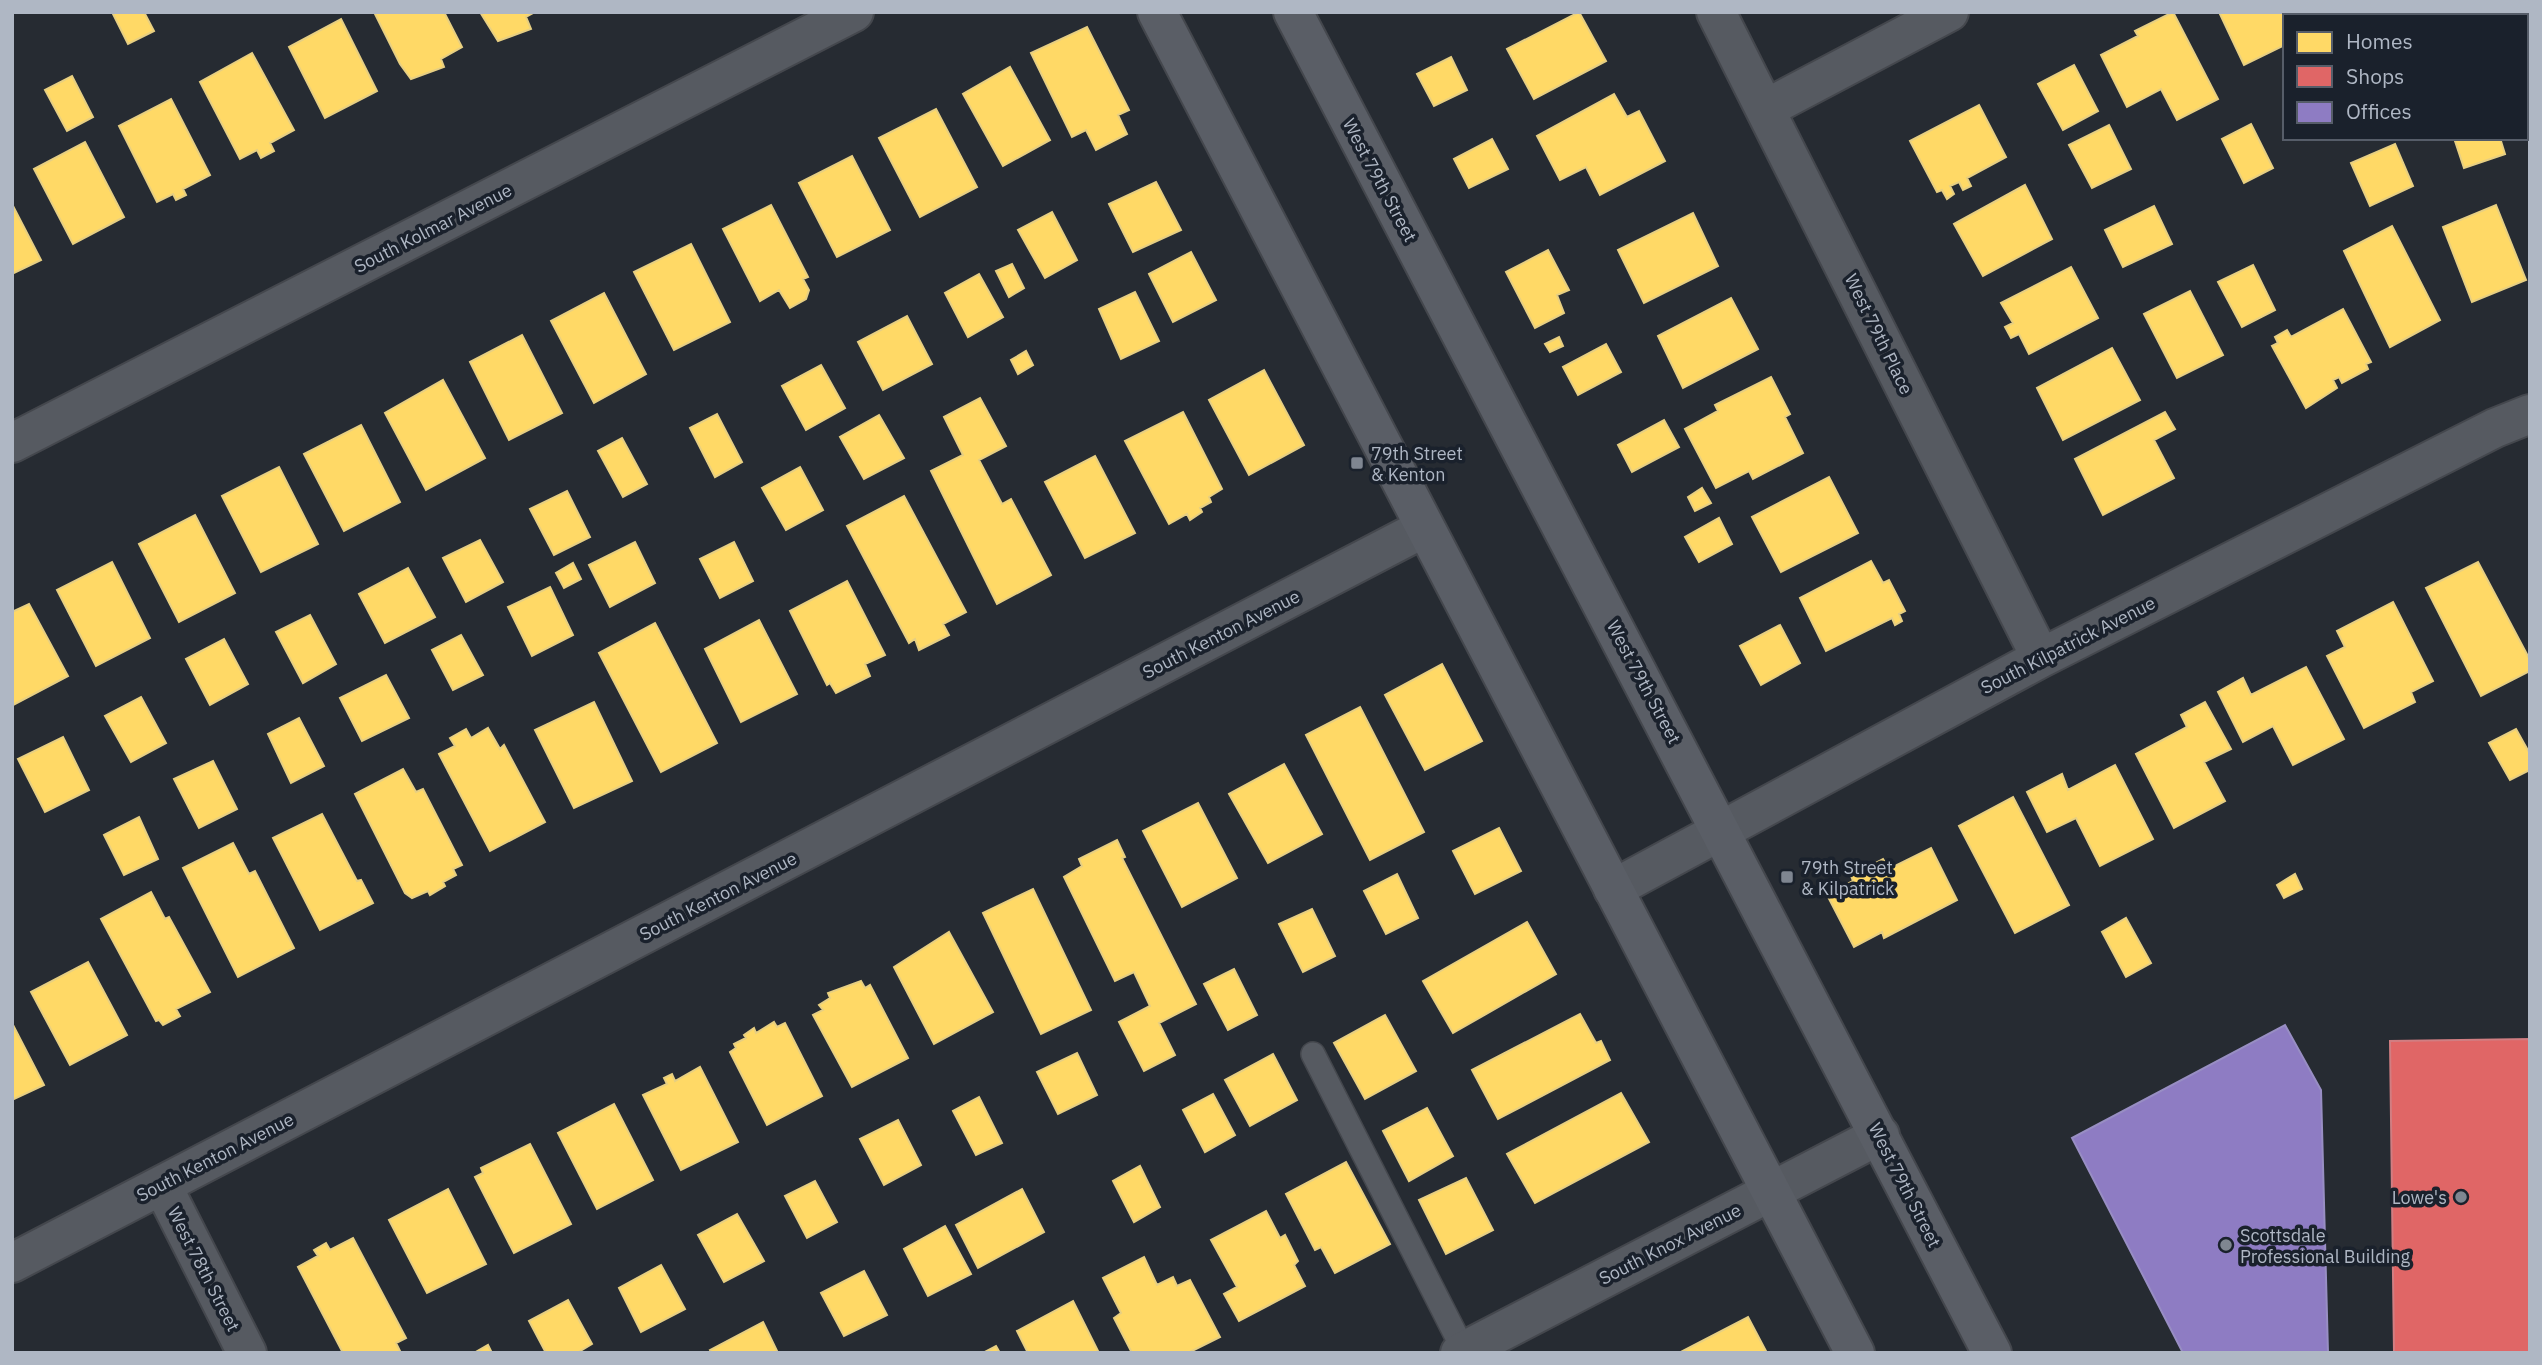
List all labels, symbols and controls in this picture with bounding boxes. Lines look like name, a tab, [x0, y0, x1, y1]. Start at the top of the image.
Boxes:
legend	[2283, 14, 2528, 140]
text: Homes	[2346, 27, 2413, 55]
text: Shops	[2346, 62, 2404, 90]
text: Offices	[2346, 97, 2412, 125]
street label: West 79th Street	[1338, 114, 1422, 246]
street label: South Kolmar Avenue	[350, 178, 516, 278]
street label: West 79th Place	[1840, 270, 1918, 398]
place label: 79th Street & Kenton	[1371, 442, 1463, 486]
marker: 79th Street & Kenton	[1349, 455, 1365, 471]
street label: South Kenton Avenue	[1138, 584, 1304, 684]
street label: South Kilpatrick Avenue	[1977, 591, 2159, 699]
street label: West 79th Street	[1602, 616, 1686, 748]
street label: South Kenton Avenue	[635, 846, 801, 946]
place label: 79th Street & Kilpatrick	[1801, 856, 1895, 900]
marker: 79th Street & Kilpatrick	[1779, 869, 1795, 885]
street label: South Kenton Avenue	[132, 1107, 298, 1207]
street label: West 79th Street	[1864, 1119, 1946, 1251]
place label: Lowe's	[2392, 1186, 2447, 1209]
marker: Lowe's	[2453, 1189, 2469, 1205]
street label: South Knox Avenue	[1595, 1198, 1745, 1290]
street label: West 78th Street	[163, 1203, 245, 1335]
place label: Scottsdale Professional Building	[2240, 1224, 2410, 1268]
marker: Scottsdale Professional Building	[2218, 1237, 2234, 1253]

